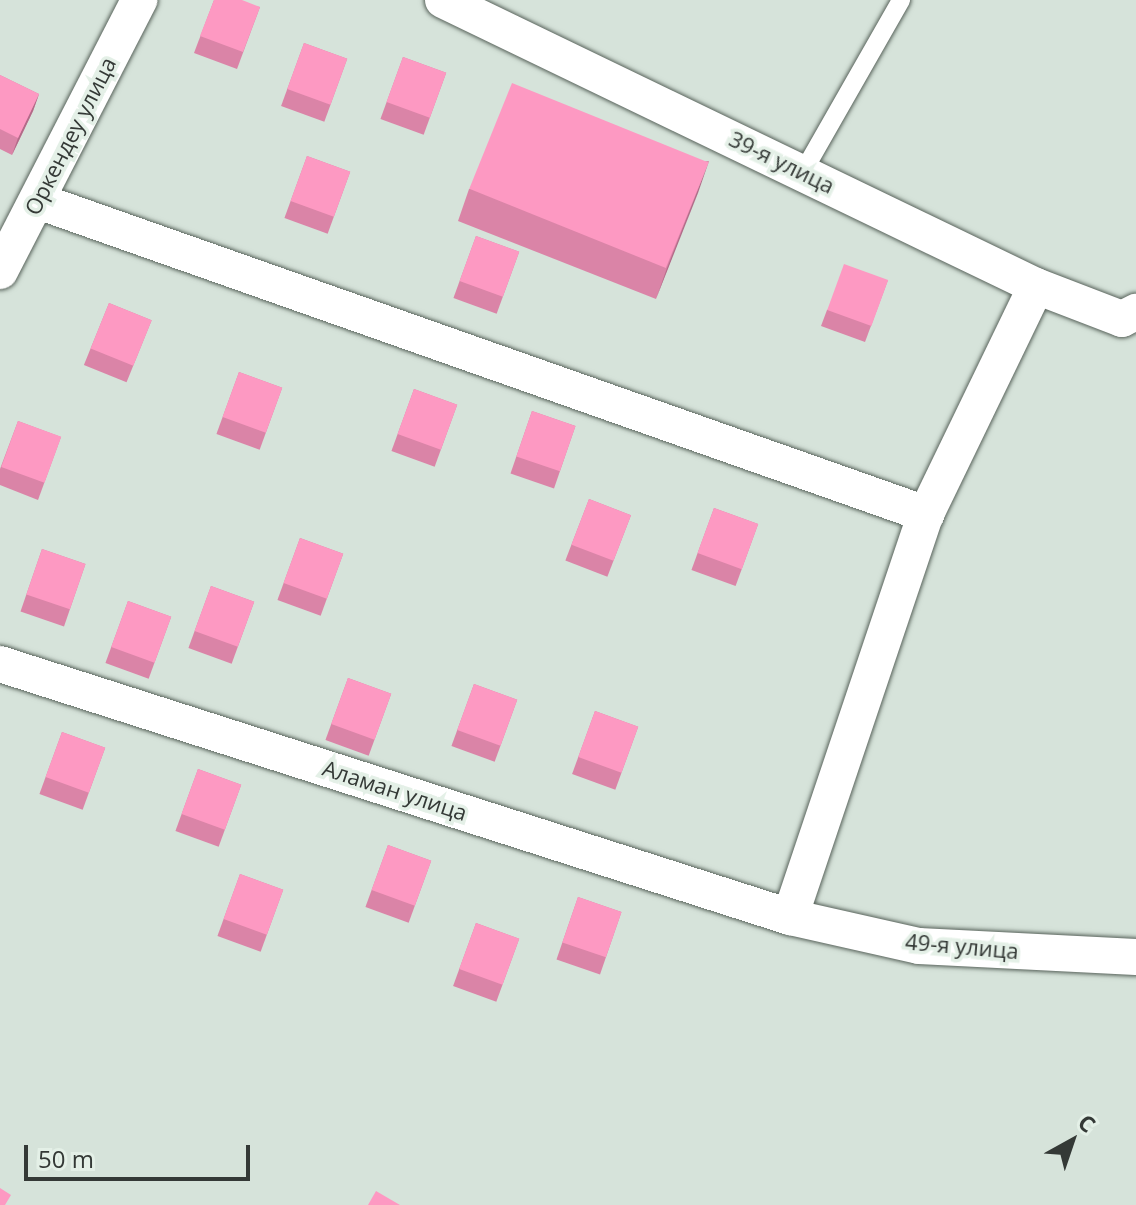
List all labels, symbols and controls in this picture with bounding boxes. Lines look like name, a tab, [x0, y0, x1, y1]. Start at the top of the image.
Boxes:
street label: Оркендеу улица	[19, 53, 121, 219]
street label: 39-я улица	[725, 125, 839, 199]
street label: Аламан улица	[319, 754, 471, 826]
street label: 49-я улица	[904, 928, 1020, 964]
north arrow	[1032, 1101, 1112, 1181]
text: С	[1072, 1107, 1102, 1139]
scale bar	[28, 1129, 254, 1179]
text: 50 m	[38, 1142, 94, 1175]

